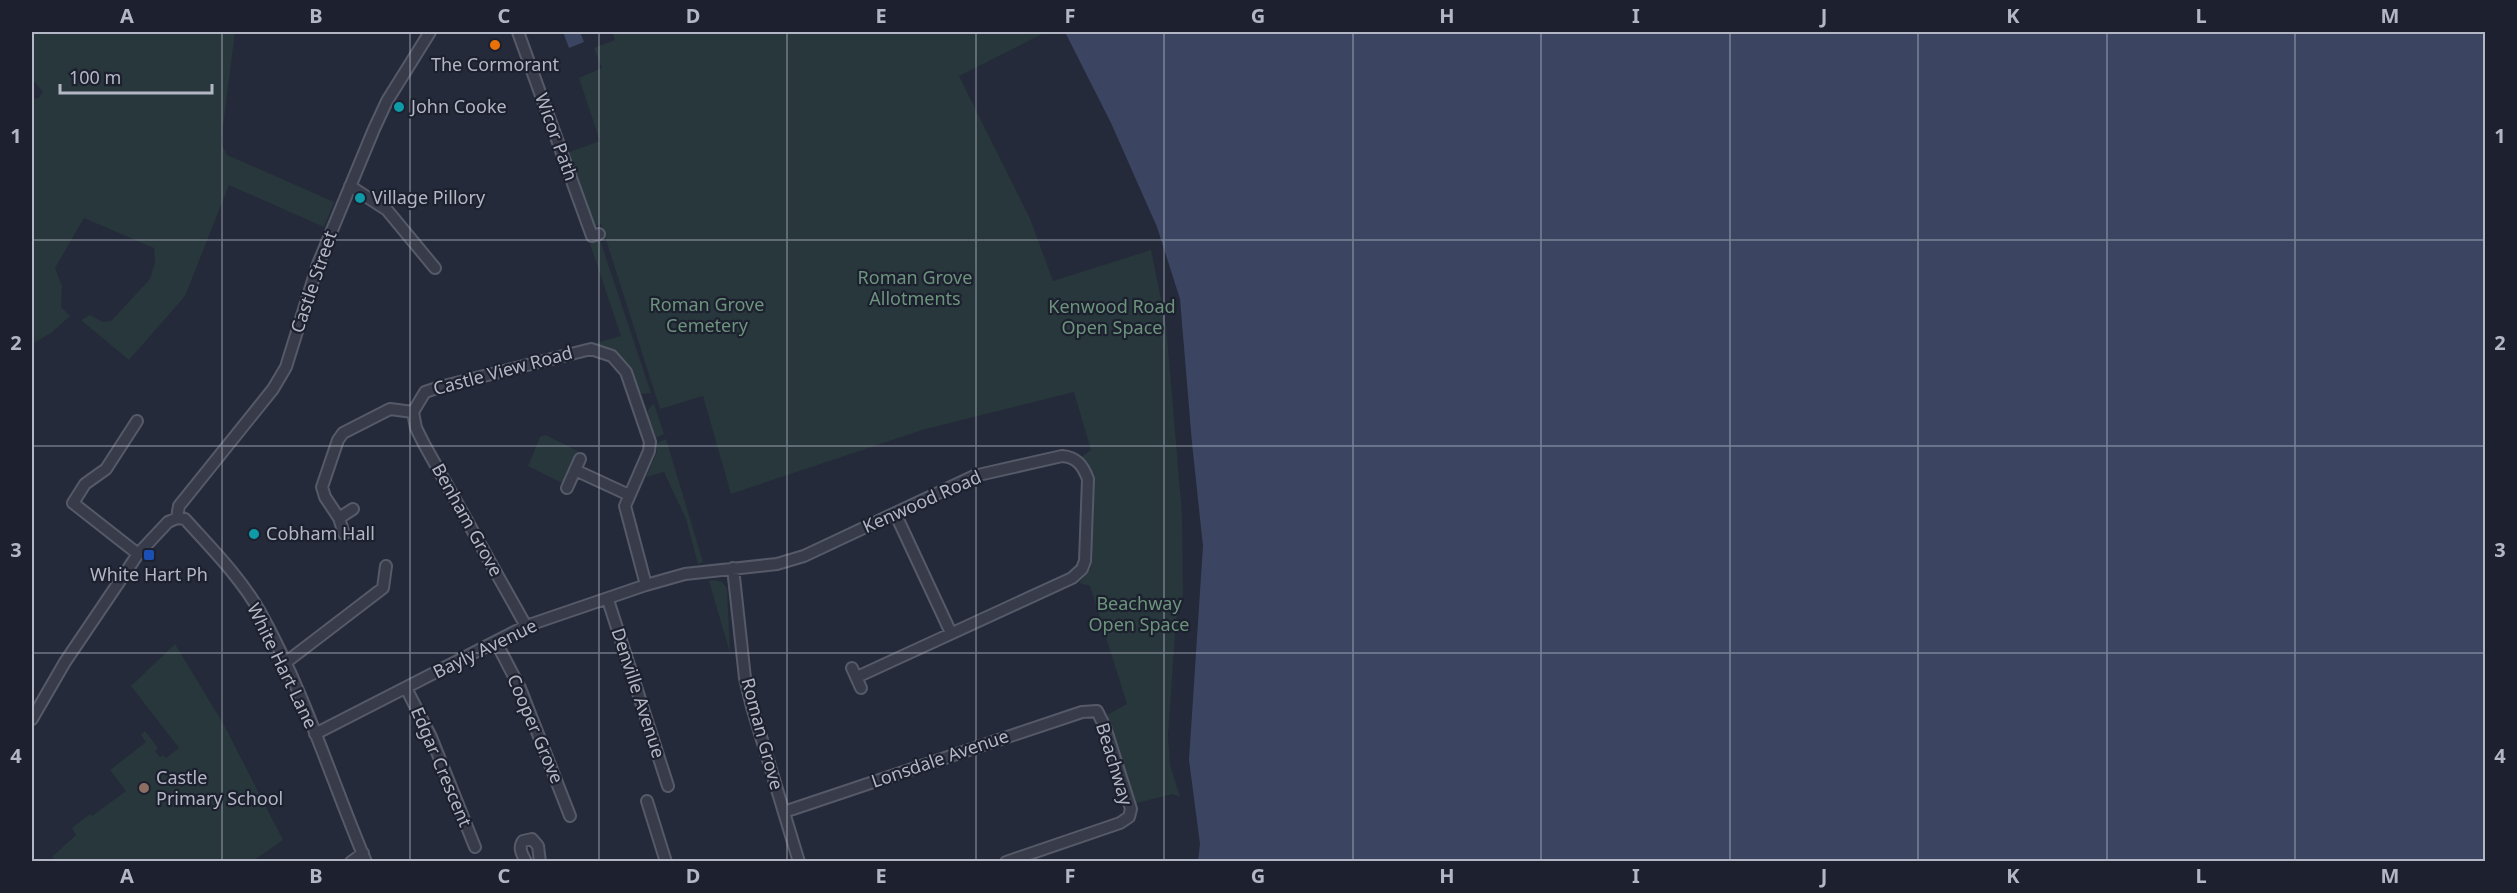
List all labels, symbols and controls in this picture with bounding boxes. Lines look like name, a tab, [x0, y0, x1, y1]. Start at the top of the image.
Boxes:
text: A	[120, 2, 134, 29]
text: B	[309, 2, 323, 29]
text: C	[498, 2, 511, 29]
text: D	[686, 2, 700, 29]
text: E	[875, 2, 887, 29]
text: F	[1065, 2, 1075, 29]
text: G	[1251, 2, 1265, 29]
text: H	[1439, 2, 1455, 29]
text: I	[1632, 2, 1640, 29]
text: J	[1819, 2, 1827, 29]
text: K	[2006, 2, 2020, 29]
text: L	[2195, 2, 2207, 29]
text: M	[2381, 2, 2399, 29]
marker: The Cormorant	[488, 38, 502, 52]
place label: The Cormorant	[431, 52, 560, 76]
scale bar	[60, 57, 212, 95]
text: 100 m	[69, 65, 121, 89]
street label: Wicor Path	[530, 89, 584, 184]
place label: John Cooke	[409, 94, 507, 118]
marker: John Cooke	[392, 100, 406, 114]
text: 1	[10, 122, 22, 149]
text: 1	[2494, 122, 2506, 149]
place label: Village Pillory	[372, 185, 486, 209]
marker: Village Pillory	[353, 191, 367, 205]
street label: Castle Street	[284, 227, 342, 336]
park label: Roman Grove Allotments	[858, 265, 972, 310]
park label: Roman Grove Cemetery	[650, 292, 764, 337]
park label: Kenwood Road Open Space	[1048, 294, 1176, 339]
text: 2	[10, 329, 22, 356]
text: 2	[2494, 329, 2506, 356]
street label: Castle View Road	[430, 340, 575, 400]
street label: Benham Grove	[427, 459, 509, 580]
street label: Kenwood Road	[859, 464, 985, 538]
place label: Cobham Hall	[266, 521, 375, 545]
marker: Cobham Hall	[247, 527, 261, 541]
text: 3	[10, 536, 22, 563]
text: 3	[2494, 536, 2506, 563]
marker: White Hart Ph	[142, 548, 156, 562]
place label: White Hart Ph	[90, 562, 208, 586]
park label: Beachway Open Space	[1089, 591, 1189, 636]
street label: White Hart Lane	[242, 599, 324, 732]
street label: Bayly Avenue	[429, 613, 540, 684]
street label: Denville Avenue	[607, 625, 671, 761]
street label: Cooper Grove	[502, 670, 570, 787]
street label: Roman Grove	[737, 675, 789, 792]
street label: Edgar Crescent	[406, 703, 478, 831]
street label: Beachway	[1091, 719, 1139, 809]
street label: Lonsdale Avenue	[868, 723, 1012, 793]
text: 4	[10, 742, 22, 769]
text: 4	[2494, 742, 2506, 769]
place label: Castle Primary School	[156, 765, 283, 810]
marker: Castle Primary School	[137, 781, 151, 795]
text: A	[120, 862, 134, 889]
text: B	[309, 862, 323, 889]
text: C	[498, 862, 511, 889]
text: D	[686, 862, 700, 889]
text: E	[875, 862, 887, 889]
text: F	[1065, 862, 1075, 889]
text: G	[1251, 862, 1265, 889]
text: H	[1439, 862, 1455, 889]
text: I	[1632, 862, 1640, 889]
text: J	[1819, 862, 1827, 889]
text: K	[2006, 862, 2020, 889]
text: L	[2195, 862, 2207, 889]
text: M	[2381, 862, 2399, 889]

